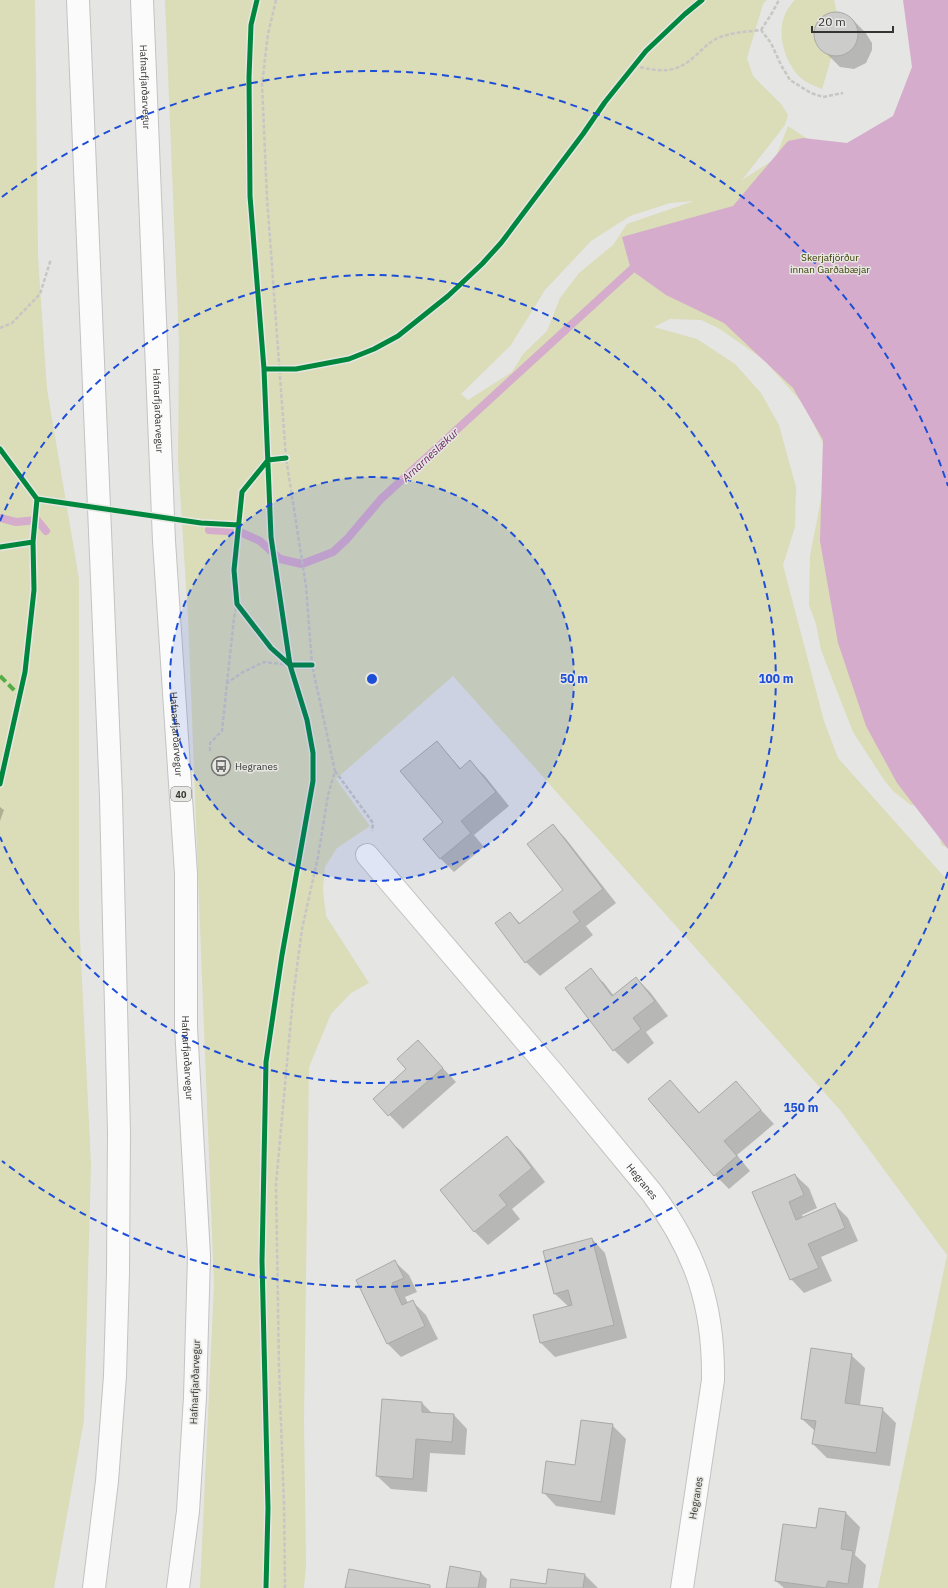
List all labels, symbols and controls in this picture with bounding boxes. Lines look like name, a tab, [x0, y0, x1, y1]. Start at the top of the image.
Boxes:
scale bar	[812, 8, 893, 34]
text: 20 m	[818, 14, 846, 29]
street label: Hafnarfjarðarvegur	[137, 44, 154, 130]
park label: Skerjafjörður innan Garðabæjar	[790, 251, 870, 276]
street label: Hafnarfjarðarvegur	[150, 368, 167, 454]
water label: Arnarneslækur	[398, 425, 462, 485]
text: 50 m	[560, 671, 588, 686]
text: 100 m	[758, 671, 794, 686]
centre of rings	[365, 672, 379, 686]
street label: Hafnarfjarðarvegur	[167, 691, 186, 777]
bus stop icon: Hegranes	[210, 755, 232, 777]
place label: Hegranes	[235, 760, 278, 773]
road number: 40	[171, 787, 191, 801]
street label: Hafnarfjarðarvegur	[180, 1015, 197, 1101]
text: 150 m	[783, 1100, 819, 1115]
street label: Hegranes	[624, 1161, 661, 1202]
street label: Hafnarfjarðarvegur	[187, 1339, 203, 1425]
street label: Hegranes	[686, 1476, 706, 1520]

